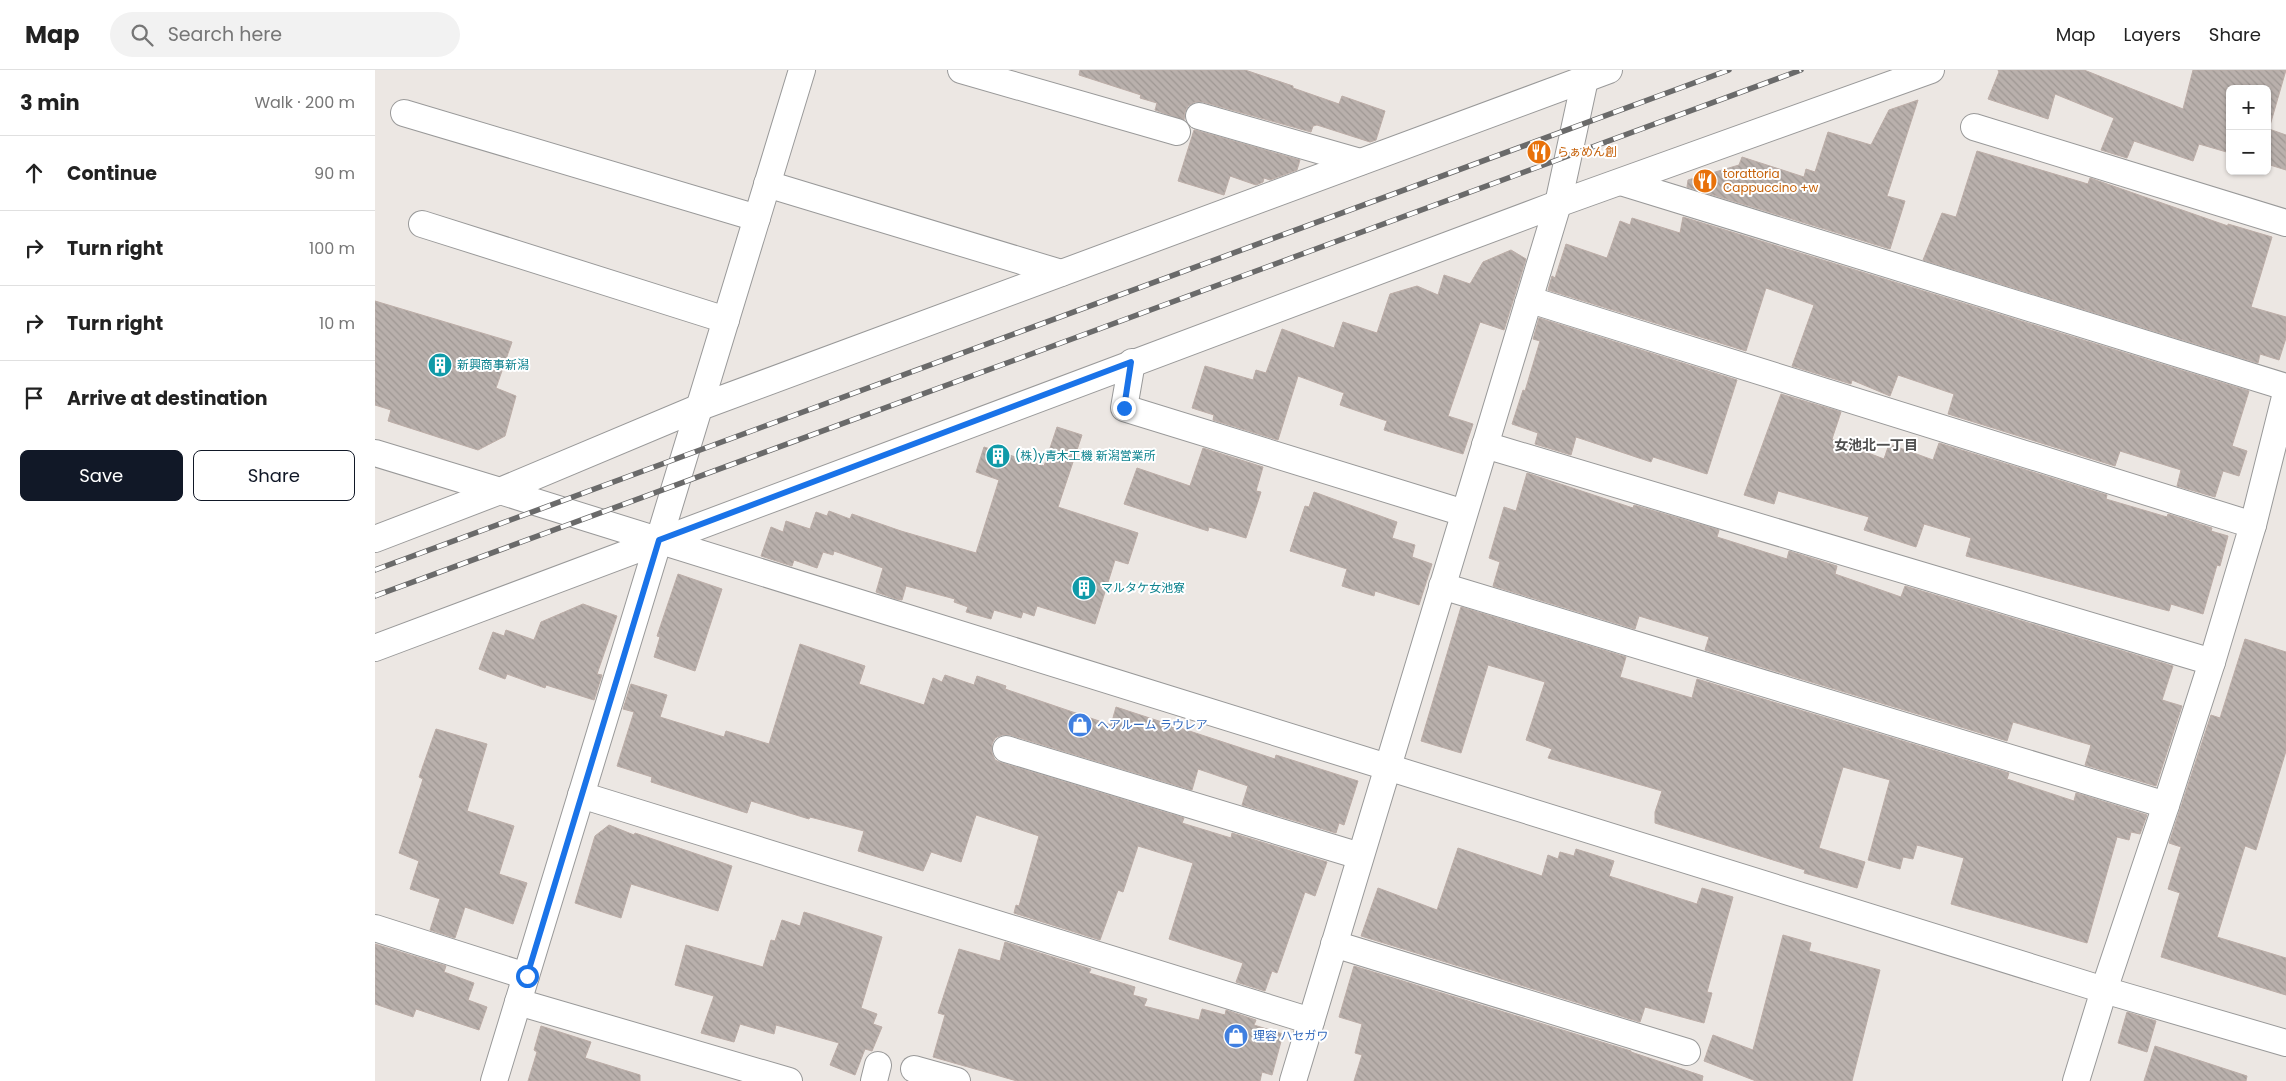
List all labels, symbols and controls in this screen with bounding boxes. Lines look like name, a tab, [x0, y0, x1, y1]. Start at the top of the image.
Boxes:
search box	[110, 12, 460, 57]
text: Map	[25, 18, 80, 51]
icon: search	[128, 21, 156, 49]
text: Search here	[168, 21, 282, 48]
text: Map	[2056, 22, 2096, 47]
text: Layers	[2124, 22, 2181, 47]
text: Share	[2209, 22, 2261, 47]
map controls	[2226, 85, 2271, 175]
button: +	[2226, 85, 2271, 130]
text: 3 min	[20, 88, 80, 117]
text: Walk · 200 m	[254, 91, 355, 114]
button: −	[2226, 130, 2271, 175]
restaurant icon: らぁめん創	[1526, 139, 1552, 165]
place label: らぁめん創	[1557, 143, 1617, 160]
icon: ahead	[20, 159, 48, 187]
text: Continue	[67, 160, 157, 187]
text: 90 m	[314, 162, 355, 185]
place label: torattoria Cappuccino +w	[1723, 165, 1819, 196]
restaurant icon: torattoria Cappuccino +w	[1692, 168, 1718, 194]
icon: right	[20, 234, 48, 262]
text: Turn right	[67, 235, 163, 262]
text: 100 m	[309, 237, 355, 260]
icon: right	[20, 309, 48, 337]
text: Turn right	[67, 310, 163, 337]
text: 10 m	[319, 312, 355, 335]
building icon: 新興商事新潟	[427, 352, 453, 378]
place label: 新興商事新潟	[457, 356, 529, 373]
icon: arrive	[20, 384, 48, 412]
text: Arrive at destination	[67, 385, 268, 412]
route end	[1113, 397, 1136, 420]
district label: 女池北一丁目	[1834, 435, 1918, 455]
building icon: (株)y青木工機 新潟営業所	[985, 443, 1011, 469]
place label: (株)y青木工機 新潟営業所	[1015, 447, 1156, 464]
button: Save	[20, 450, 183, 501]
button: Share	[193, 450, 355, 501]
building icon: マルタケ女池寮	[1071, 575, 1097, 601]
place label: マルタケ女池寮	[1101, 579, 1185, 596]
shop icon: ヘアルーム ラウレア	[1067, 712, 1093, 738]
place label: ヘアルーム ラウレア	[1097, 716, 1208, 733]
route start	[516, 965, 539, 988]
shop icon: 理容 ハセガワ	[1223, 1023, 1249, 1049]
place label: 理容 ハセガワ	[1253, 1027, 1328, 1044]

